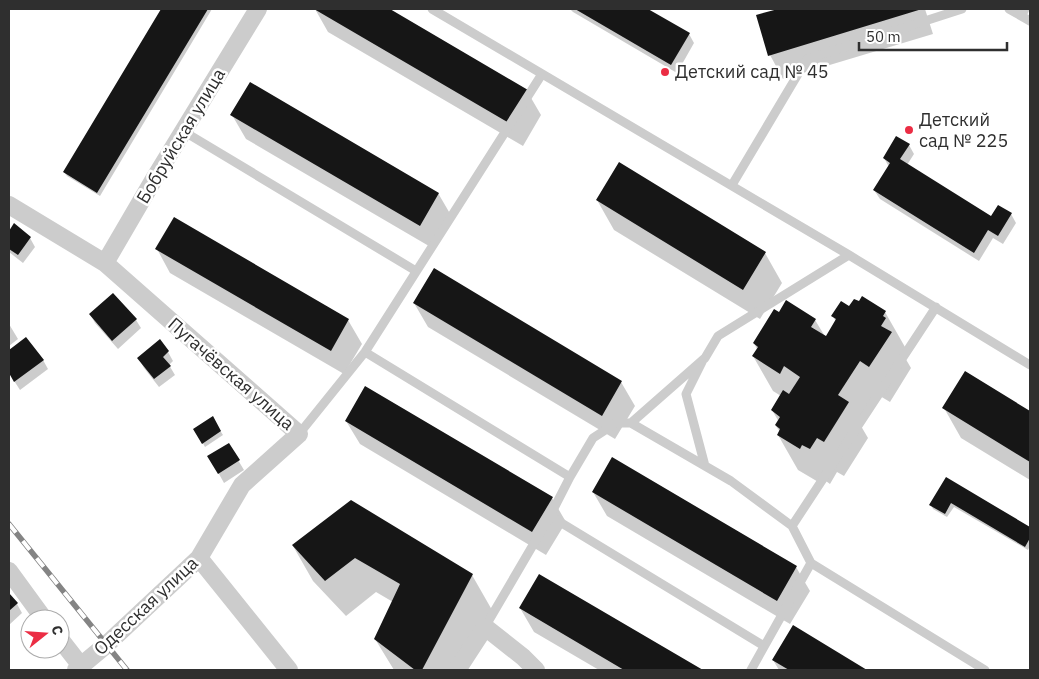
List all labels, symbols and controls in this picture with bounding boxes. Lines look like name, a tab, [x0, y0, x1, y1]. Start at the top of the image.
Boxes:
scale bar	[859, 20, 1006, 52]
text: 50 m	[866, 27, 901, 46]
place label: Детский сад № 45	[675, 60, 829, 83]
street label: Бобруйская улица	[131, 64, 230, 208]
marker: Детский сад № 45	[659, 66, 671, 78]
place label: Детский сад № 225	[919, 108, 1008, 152]
marker: Детский сад № 225	[903, 124, 915, 136]
street label: Пугачёвская улица	[163, 312, 300, 435]
street label: Одесская улица	[89, 551, 203, 660]
north arrow	[20, 609, 70, 659]
text: С	[47, 623, 67, 637]

